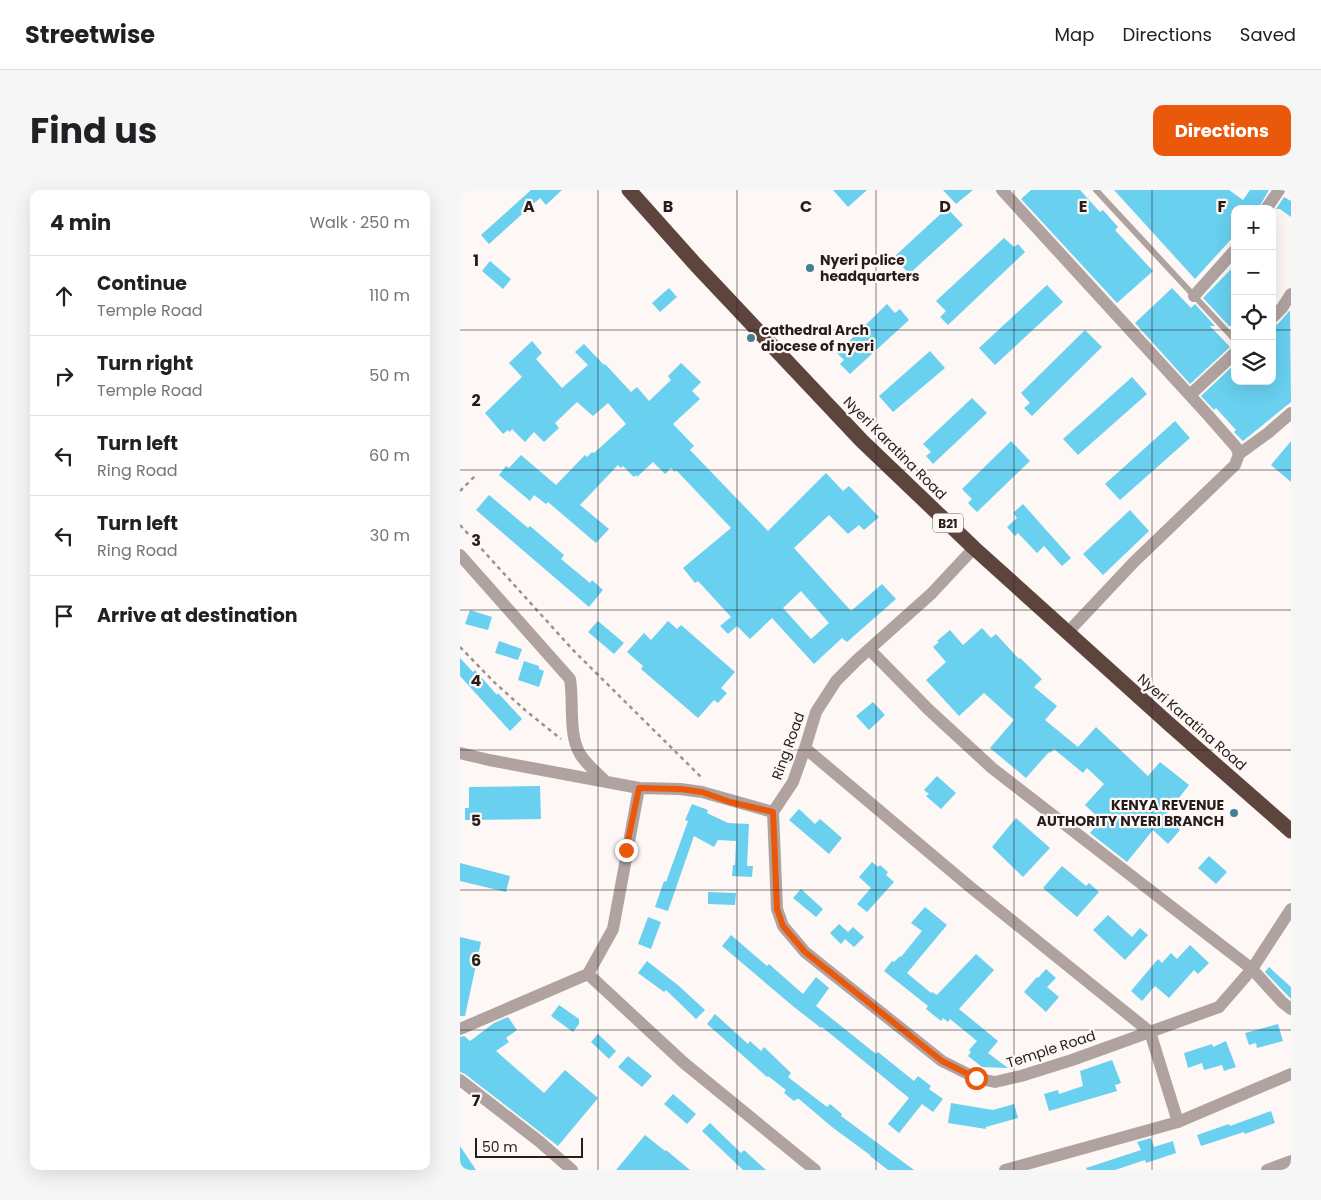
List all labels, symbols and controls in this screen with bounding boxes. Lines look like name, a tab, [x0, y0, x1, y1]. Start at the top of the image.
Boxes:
text: Streetwise	[25, 18, 155, 51]
text: Map	[1055, 22, 1094, 47]
text: Directions	[1122, 22, 1212, 47]
text: Saved	[1240, 22, 1296, 47]
button: Directions	[1153, 105, 1291, 156]
text: Find us	[30, 106, 157, 155]
text: A	[523, 195, 535, 218]
text: B	[663, 195, 673, 218]
text: C	[800, 195, 812, 218]
text: D	[939, 195, 951, 218]
text: E	[1079, 195, 1087, 218]
text: F	[1218, 195, 1227, 218]
map controls	[1231, 205, 1276, 385]
button: +	[1231, 205, 1276, 250]
text: 4 min	[50, 208, 111, 237]
text: Walk · 250 m	[309, 211, 410, 234]
text: 1	[473, 249, 479, 272]
place label: Nyeri police headquarters	[820, 250, 920, 286]
button: −	[1231, 250, 1276, 295]
marker: Nyeri police headquarters	[804, 262, 816, 274]
text: Continue	[97, 270, 187, 297]
icon: ahead	[50, 282, 78, 310]
text: 110 m	[369, 284, 410, 307]
button: locate	[1231, 295, 1276, 340]
text: Temple Road	[97, 299, 203, 322]
place label: cathedral Arch diocese of nyeri	[761, 320, 874, 356]
marker: cathedral Arch diocese of nyeri	[745, 332, 757, 344]
button: layers	[1231, 340, 1276, 385]
text: Turn right	[97, 350, 193, 377]
icon: right	[50, 362, 78, 390]
text: 50 m	[369, 364, 410, 387]
text: Temple Road	[97, 379, 203, 402]
text: 2	[471, 389, 481, 412]
street label: Nyeri Karatina Road	[839, 392, 951, 504]
text: Turn left	[97, 430, 178, 457]
icon: left	[50, 442, 78, 470]
text: 60 m	[369, 444, 410, 467]
text: Ring Road	[97, 459, 178, 482]
text: Turn left	[97, 510, 178, 537]
road number: B21	[933, 513, 963, 532]
icon: left	[50, 522, 78, 550]
text: 30 m	[370, 524, 410, 547]
text: 3	[471, 529, 481, 552]
text: Ring Road	[97, 539, 178, 562]
icon: arrive	[50, 602, 78, 630]
text: Arrive at destination	[97, 602, 298, 629]
text: 4	[471, 669, 482, 692]
street label: Nyeri Karatina Road	[1133, 669, 1251, 775]
street label: Ring Road	[767, 709, 809, 783]
place label: KENYA REVENUE AUTHORITY NYERI BRANCH	[1037, 795, 1224, 831]
marker: KENYA REVENUE AUTHORITY NYERI BRANCH	[1228, 807, 1240, 819]
text: 5	[471, 809, 481, 832]
route end	[615, 839, 638, 862]
text: 6	[471, 949, 481, 972]
street label: Temple Road	[1004, 1025, 1098, 1073]
route start	[965, 1067, 988, 1090]
text: 7	[472, 1089, 481, 1112]
scale bar	[475, 1135, 582, 1158]
text: 50 m	[482, 1137, 518, 1157]

